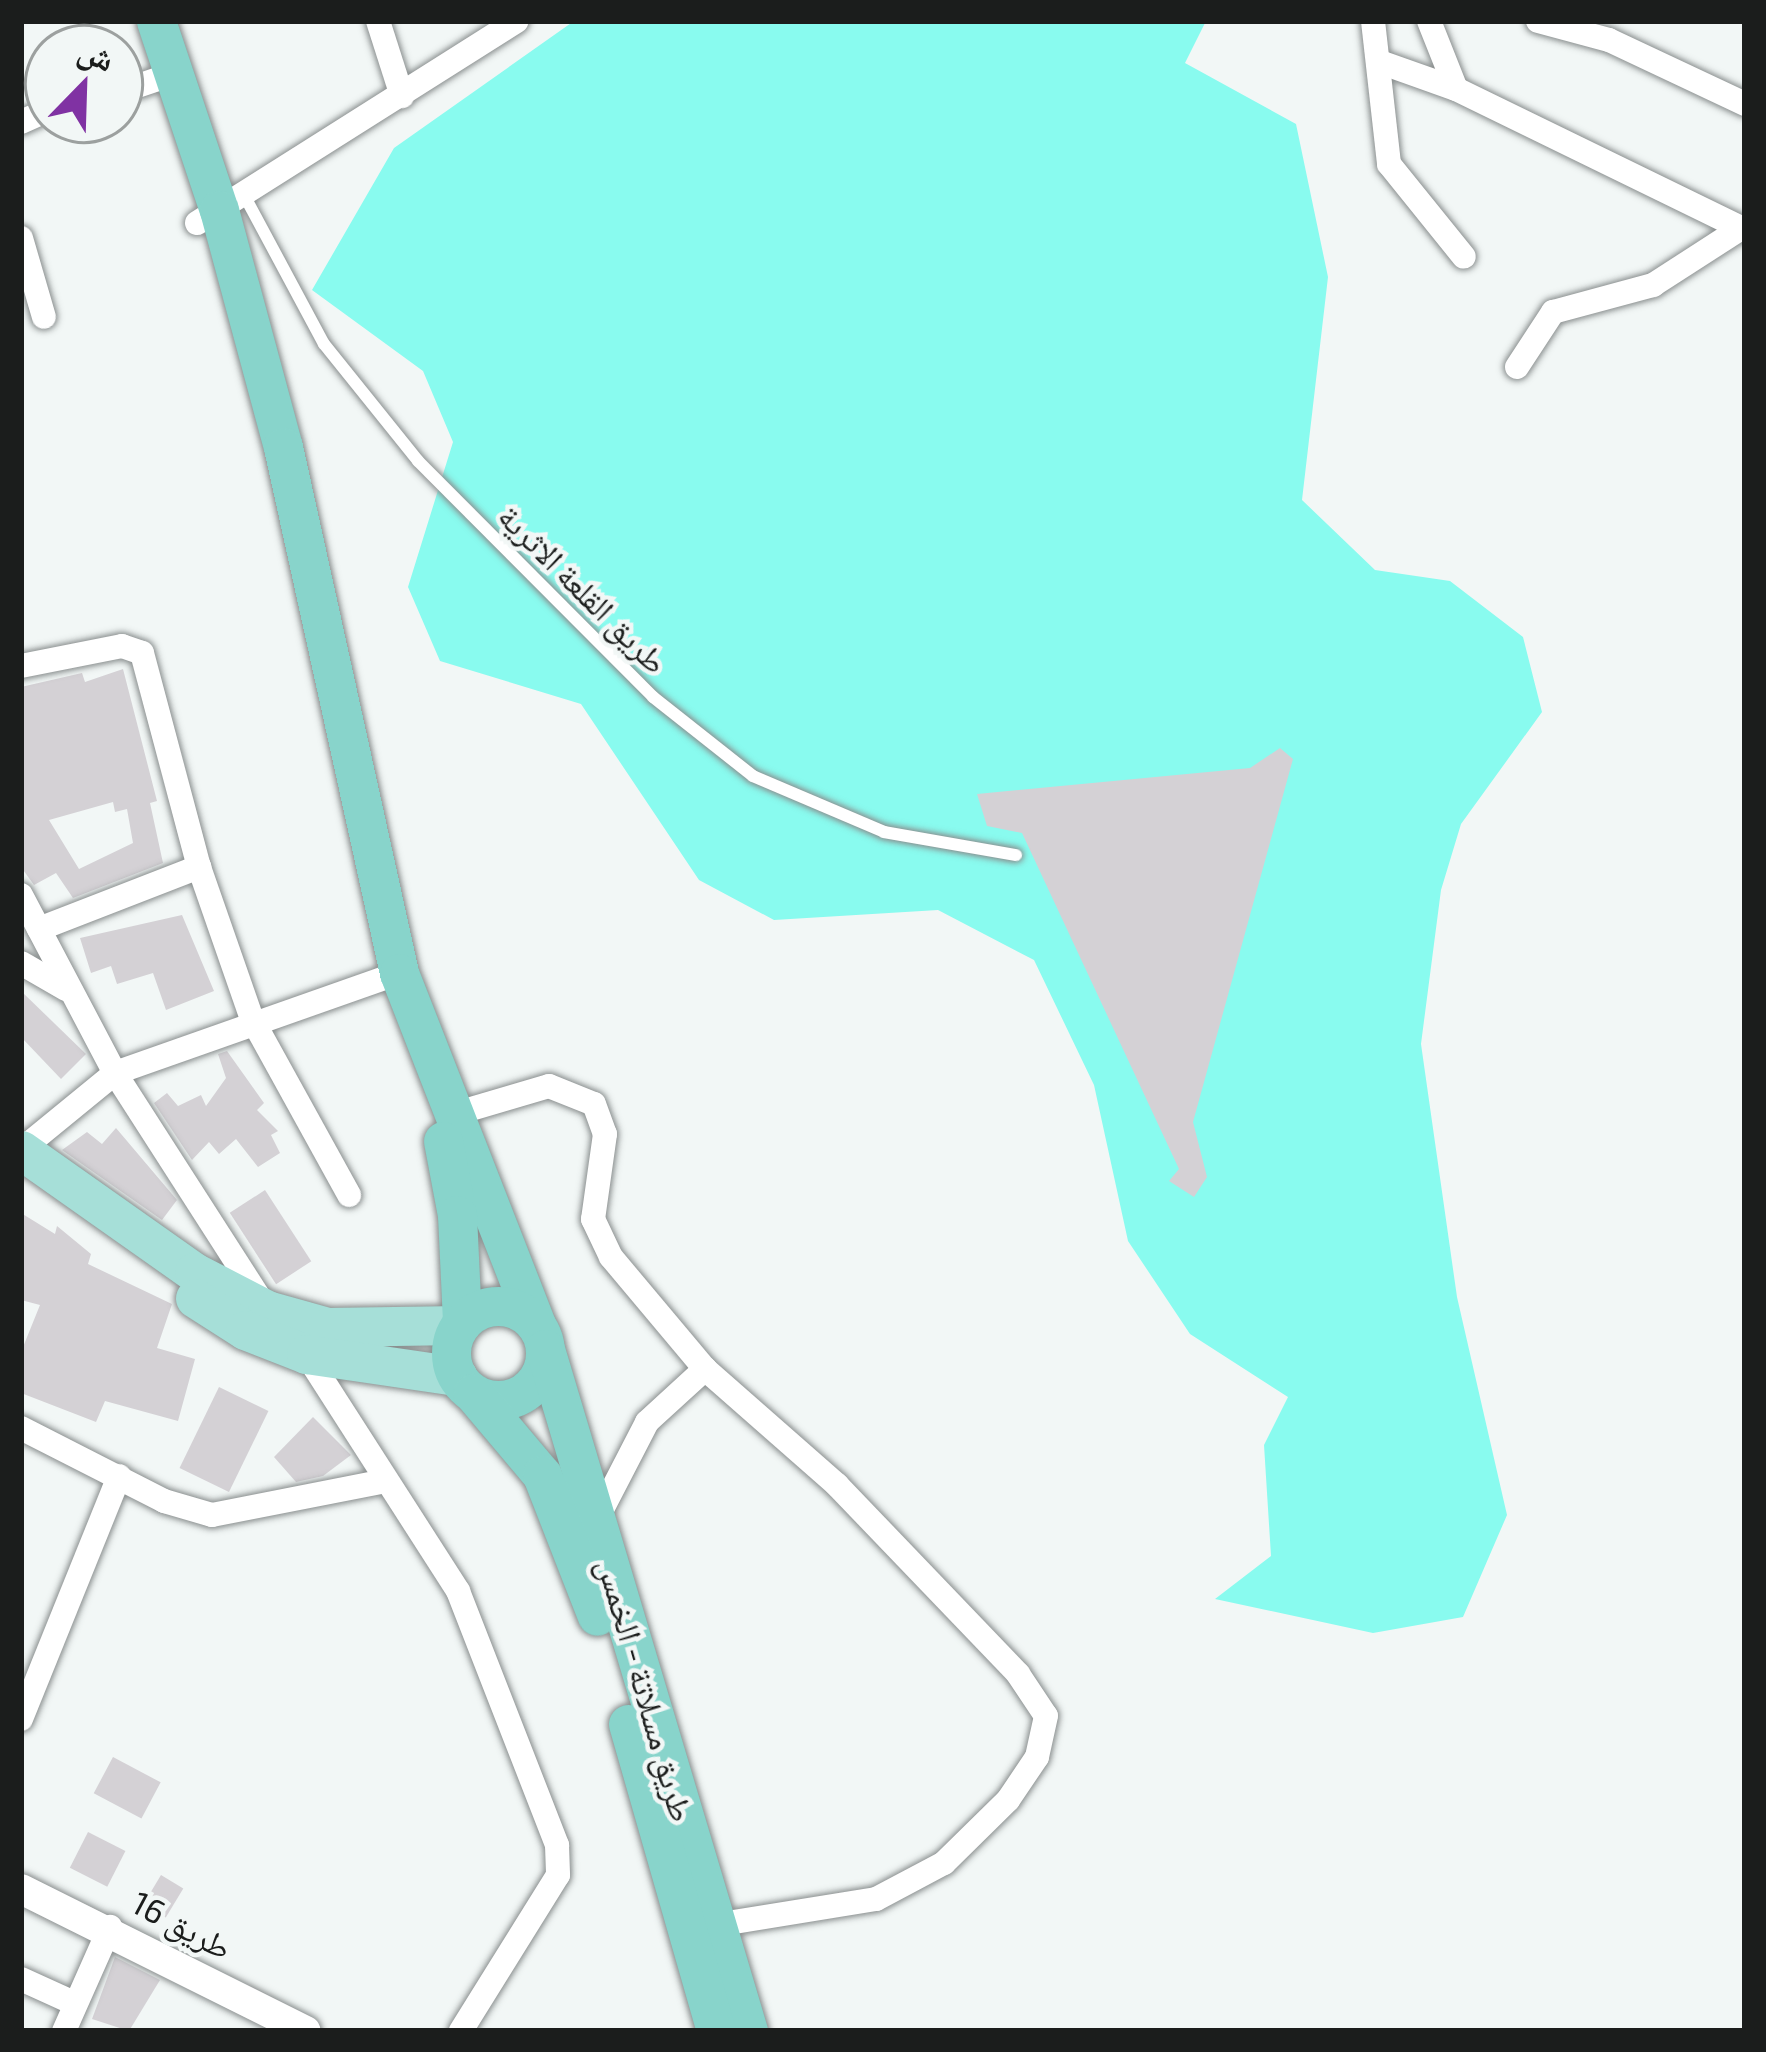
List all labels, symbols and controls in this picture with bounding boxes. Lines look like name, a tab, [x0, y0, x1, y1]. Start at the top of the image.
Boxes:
north arrow	[24, 24, 144, 144]
text: ش	[73, 28, 121, 79]
street label: طريق القلعة الاثرية	[490, 496, 676, 682]
street label: طريق مسلاتة - الخمس	[590, 1554, 702, 1826]
street label: طريق 16	[125, 1882, 239, 1968]

